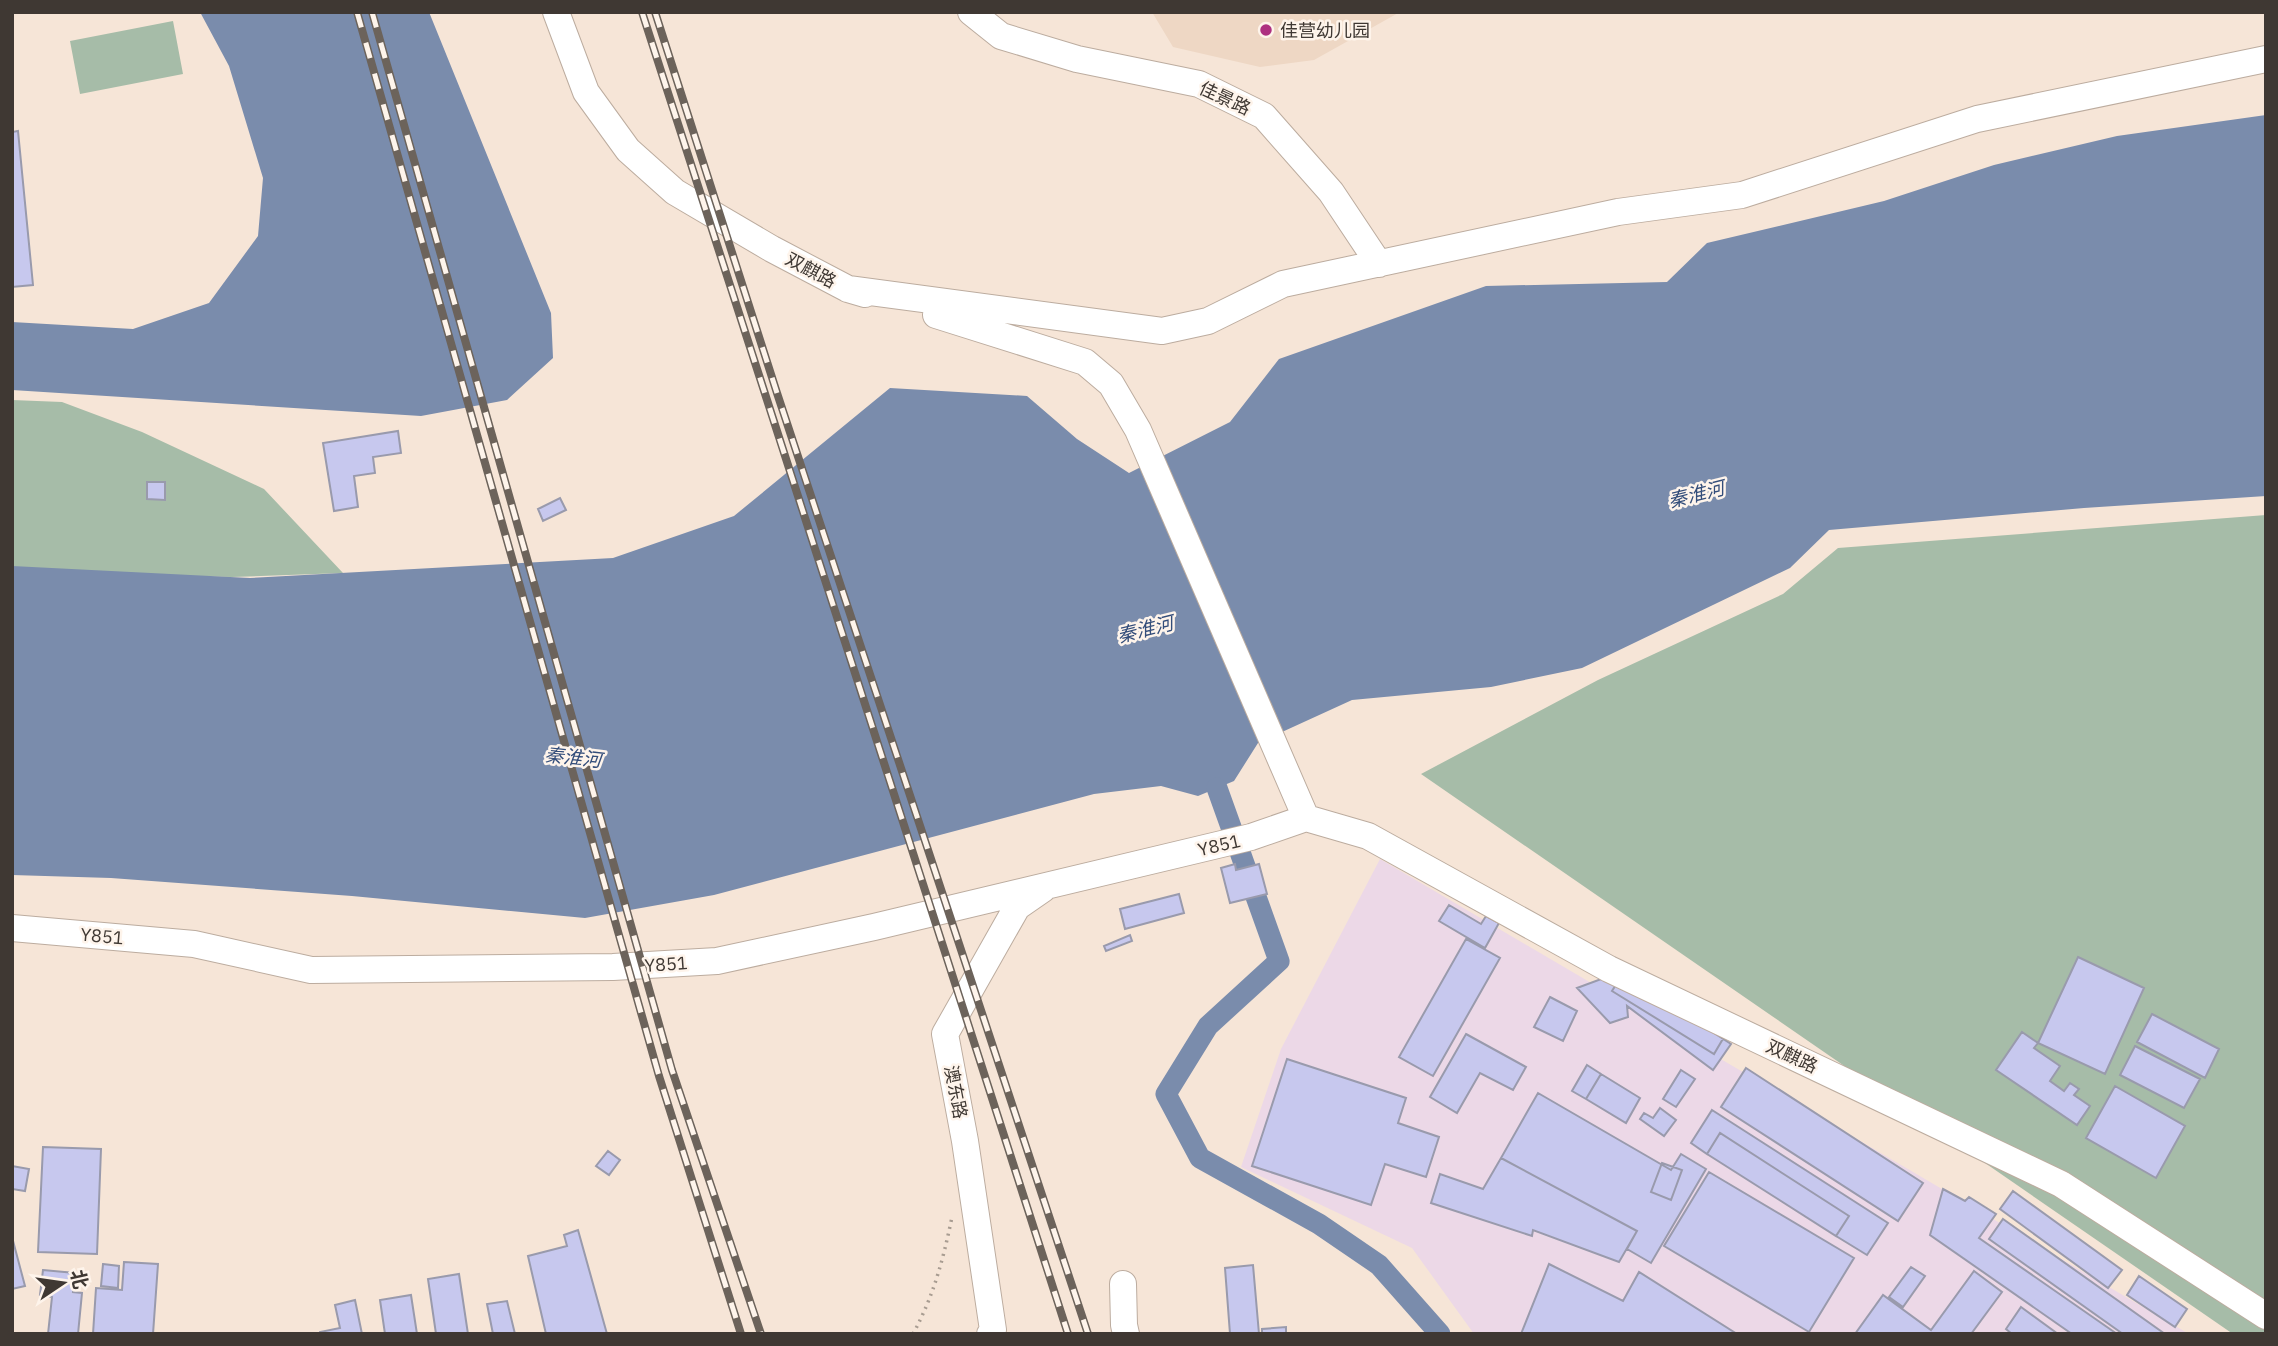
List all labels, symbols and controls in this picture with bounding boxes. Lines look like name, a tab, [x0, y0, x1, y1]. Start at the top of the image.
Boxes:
place label: 佳营幼儿园	[1280, 19, 1370, 42]
marker: 佳营幼儿园	[1258, 22, 1274, 38]
street label: 佳景路	[1196, 76, 1254, 120]
street label: 双麒路	[782, 247, 840, 293]
water label: 秦淮河	[1665, 474, 1730, 513]
water label: 秦淮河	[1114, 609, 1179, 648]
water label: 秦淮河	[543, 742, 607, 772]
street label: Y851	[1195, 829, 1243, 861]
street label: Y851	[80, 923, 124, 949]
street label: Y851	[644, 951, 688, 977]
street label: 双麒路	[1763, 1034, 1821, 1078]
street label: 澳东路	[940, 1063, 972, 1121]
north arrow	[28, 1248, 98, 1318]
text: 北	[66, 1267, 93, 1291]

